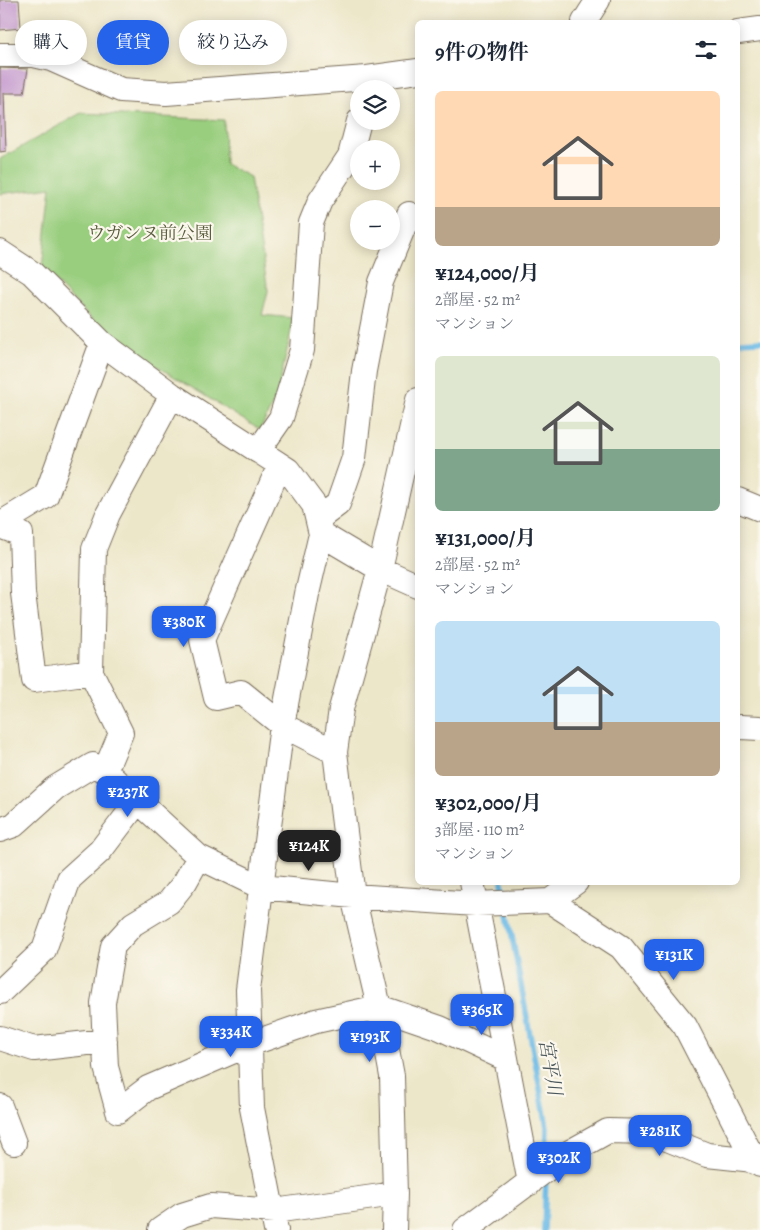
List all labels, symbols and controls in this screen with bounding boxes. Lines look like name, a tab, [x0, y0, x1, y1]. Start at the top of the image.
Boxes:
chip: 購入	[15, 20, 87, 65]
chip: 賃貸	[97, 20, 169, 65]
chip: 絞り込み	[179, 20, 287, 65]
icon: filters	[692, 36, 720, 64]
text: 9件の物件	[435, 38, 529, 66]
map controls	[350, 80, 400, 250]
button: layers	[350, 80, 400, 130]
icon: home	[533, 123, 623, 213]
button: +	[350, 140, 400, 190]
button: −	[350, 200, 400, 250]
park label: ウガンヌ前公園	[87, 221, 213, 245]
text: ¥124,000/月	[435, 259, 540, 287]
text: 2部屋 · 52 m²	[435, 289, 520, 311]
text: マンション	[435, 313, 514, 335]
icon: home	[533, 388, 623, 478]
text: ¥131,000/月	[435, 524, 536, 552]
text: 2部屋 · 52 m²	[435, 554, 520, 576]
text: マンション	[435, 578, 514, 600]
pin: ¥380K	[149, 606, 219, 648]
text: ¥380K	[163, 611, 205, 633]
icon: home	[533, 653, 623, 743]
pin: ¥237K	[93, 776, 163, 818]
text: ¥237K	[107, 781, 149, 803]
text: ¥302,000/月	[435, 789, 542, 817]
text: 3部屋 · 110 m²	[435, 819, 524, 841]
pin: ¥124K	[274, 830, 344, 872]
text: ¥124K	[289, 835, 329, 857]
text: マンション	[435, 843, 514, 865]
pin: ¥131K	[639, 938, 709, 981]
text: ¥131K	[655, 944, 693, 966]
pin: ¥365K	[447, 994, 517, 1036]
text: ¥365K	[462, 999, 502, 1021]
pin: ¥334K	[196, 1016, 266, 1058]
pin: ¥193K	[335, 1020, 405, 1063]
text: ¥334K	[211, 1021, 251, 1043]
text: ¥193K	[350, 1026, 390, 1048]
water label: 宮平川	[532, 1037, 568, 1099]
pin: ¥281K	[625, 1114, 695, 1157]
text: ¥281K	[640, 1120, 680, 1142]
pin: ¥302K	[524, 1142, 594, 1184]
text: ¥302K	[538, 1147, 580, 1169]

